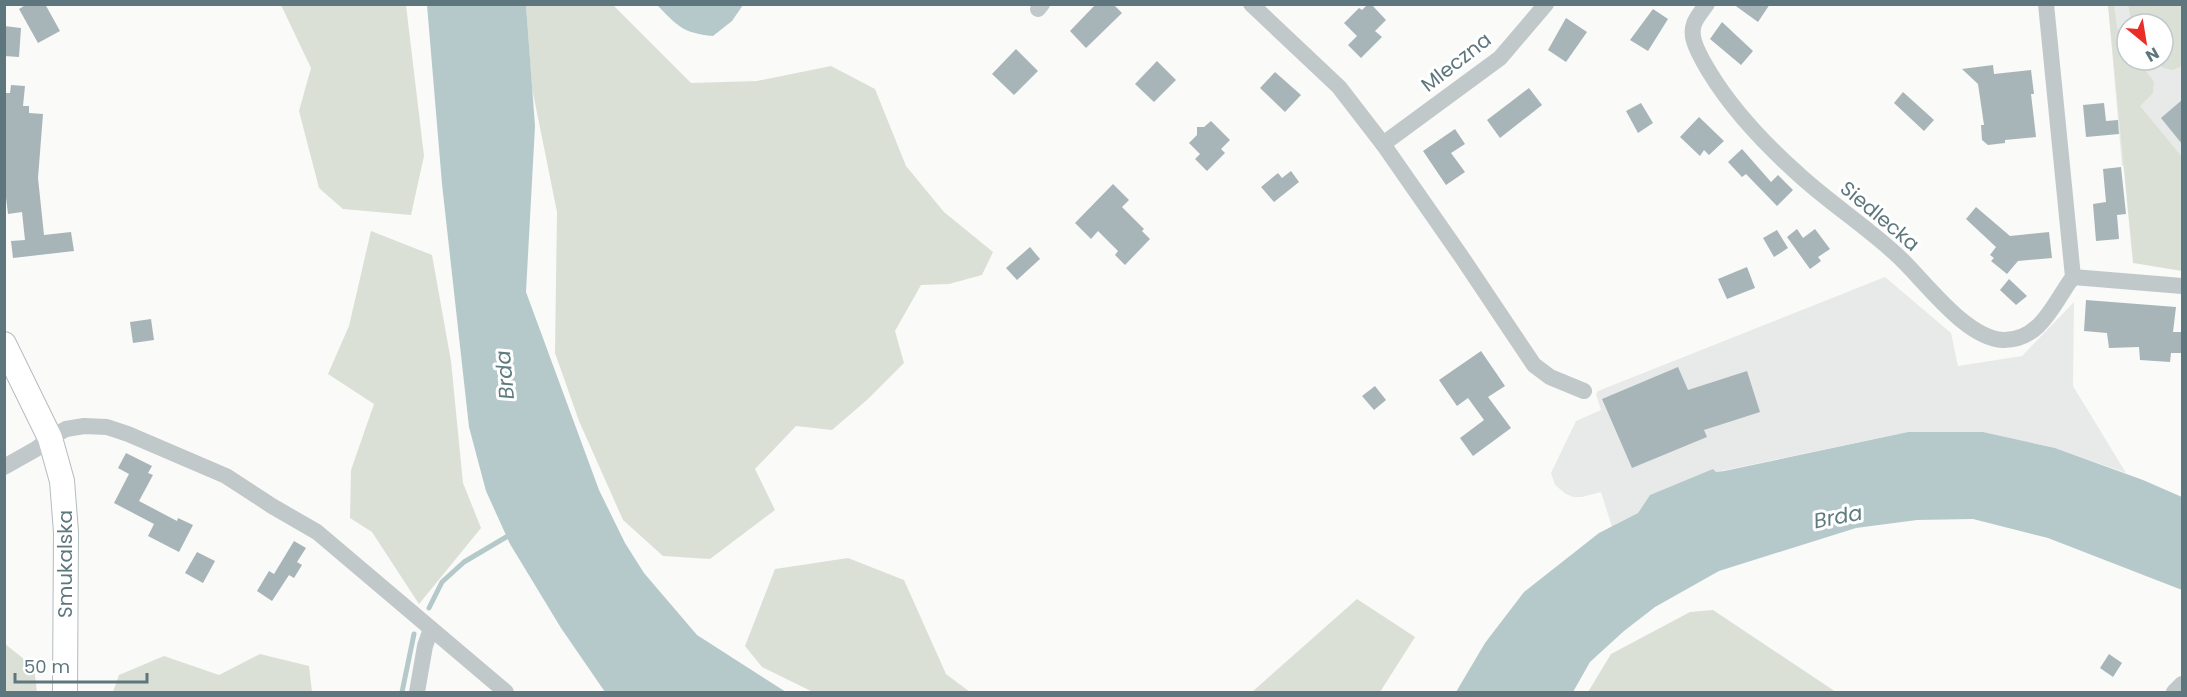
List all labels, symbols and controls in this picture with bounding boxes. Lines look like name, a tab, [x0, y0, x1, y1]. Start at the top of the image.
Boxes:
north arrow	[2115, 12, 2175, 72]
street label: Mleczna	[1415, 26, 1497, 98]
text: N	[2141, 42, 2163, 68]
street label: Siedlecka	[1834, 174, 1926, 258]
water label: Brda	[488, 349, 521, 401]
water label: Brda	[1811, 498, 1865, 535]
street label: Smukalska	[51, 510, 79, 618]
scale bar	[15, 646, 147, 684]
text: 50 m	[24, 654, 70, 679]

